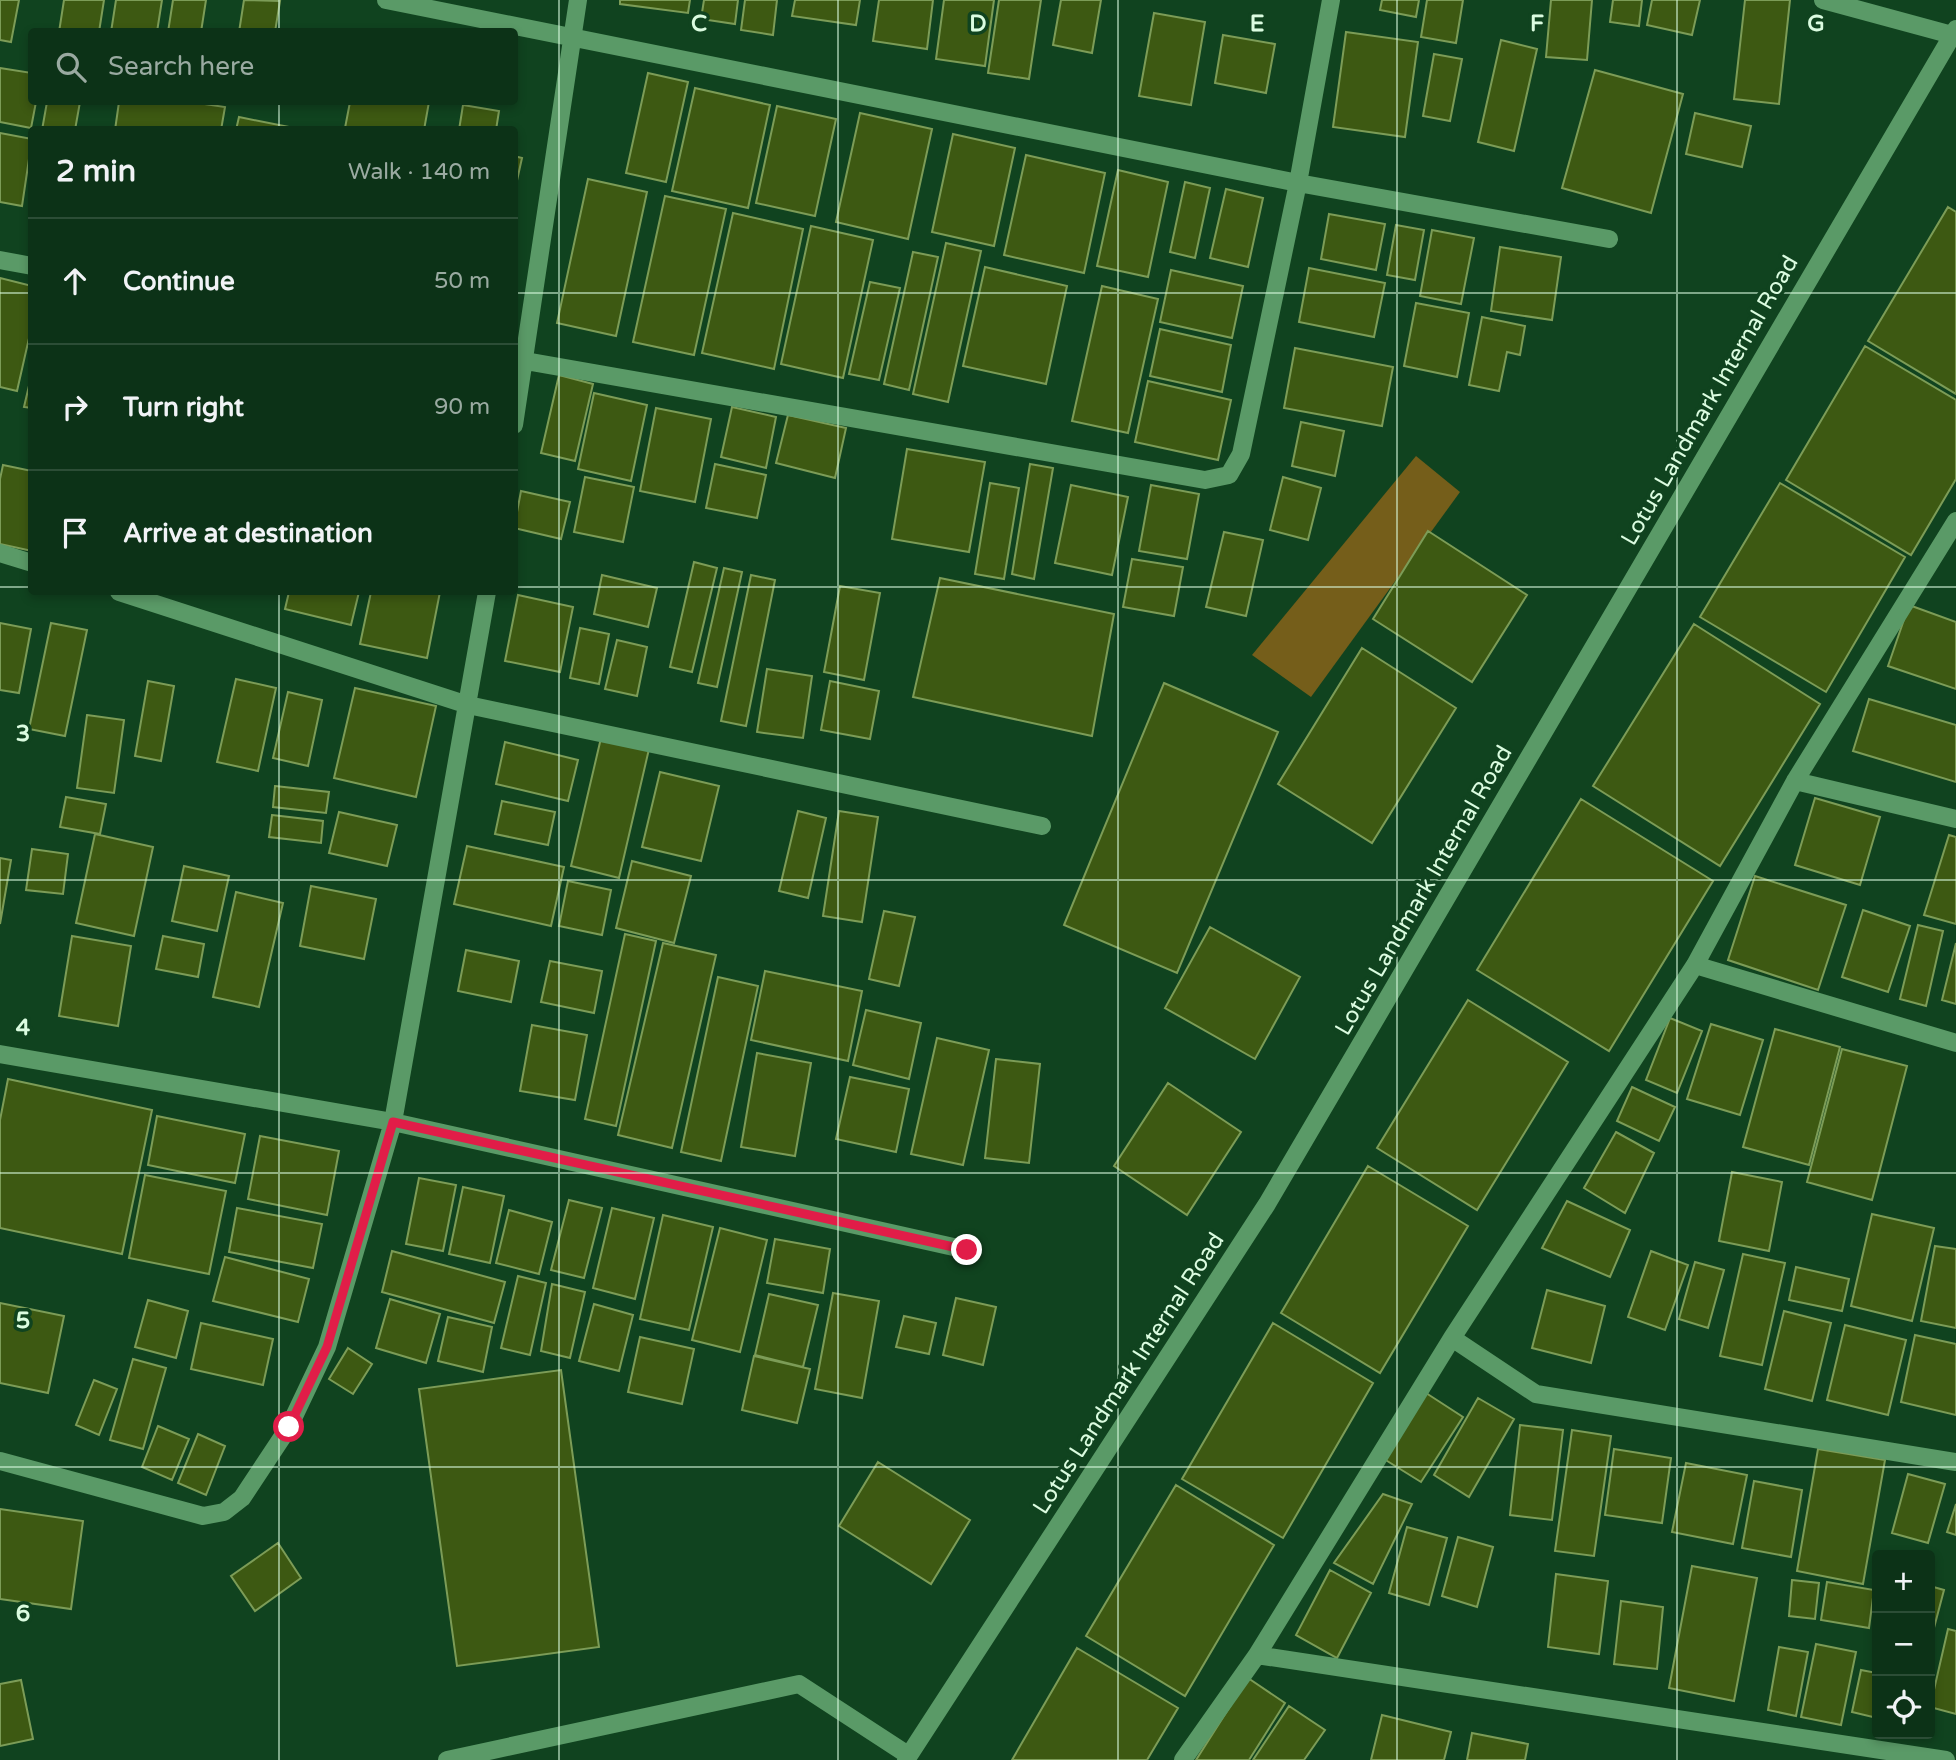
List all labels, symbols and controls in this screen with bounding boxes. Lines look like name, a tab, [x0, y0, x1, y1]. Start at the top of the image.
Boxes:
text: C	[691, 10, 707, 38]
text: D	[969, 10, 987, 38]
text: E	[1250, 10, 1264, 38]
text: F	[1530, 10, 1544, 38]
text: G	[1807, 10, 1825, 38]
search box	[28, 28, 518, 105]
icon: search	[52, 48, 90, 86]
text: Search here	[108, 51, 254, 82]
text: 2 min	[56, 153, 136, 190]
text: Walk · 140 m	[348, 158, 490, 186]
street label: Lotus Landmark Internal Road	[1615, 251, 1804, 550]
icon: ahead	[56, 262, 94, 300]
text: Continue	[123, 266, 235, 297]
text: 50 m	[434, 267, 490, 295]
icon: right	[56, 388, 94, 426]
text: Turn right	[123, 392, 244, 423]
text: 90 m	[434, 393, 490, 421]
icon: arrive	[56, 514, 94, 552]
text: Arrive at destination	[123, 518, 373, 549]
text: 3	[16, 720, 30, 748]
street label: Lotus Landmark Internal Road	[1329, 741, 1518, 1040]
text: 4	[16, 1014, 31, 1042]
street label: Lotus Landmark Internal Road	[1027, 1228, 1230, 1520]
route end	[951, 1234, 982, 1265]
text: 5	[16, 1307, 30, 1335]
route start	[273, 1411, 304, 1442]
map controls	[1872, 1550, 1935, 1739]
button: +	[1872, 1550, 1935, 1613]
text: 6	[16, 1600, 30, 1628]
button: −	[1872, 1613, 1935, 1676]
button: locate	[1872, 1676, 1935, 1739]

